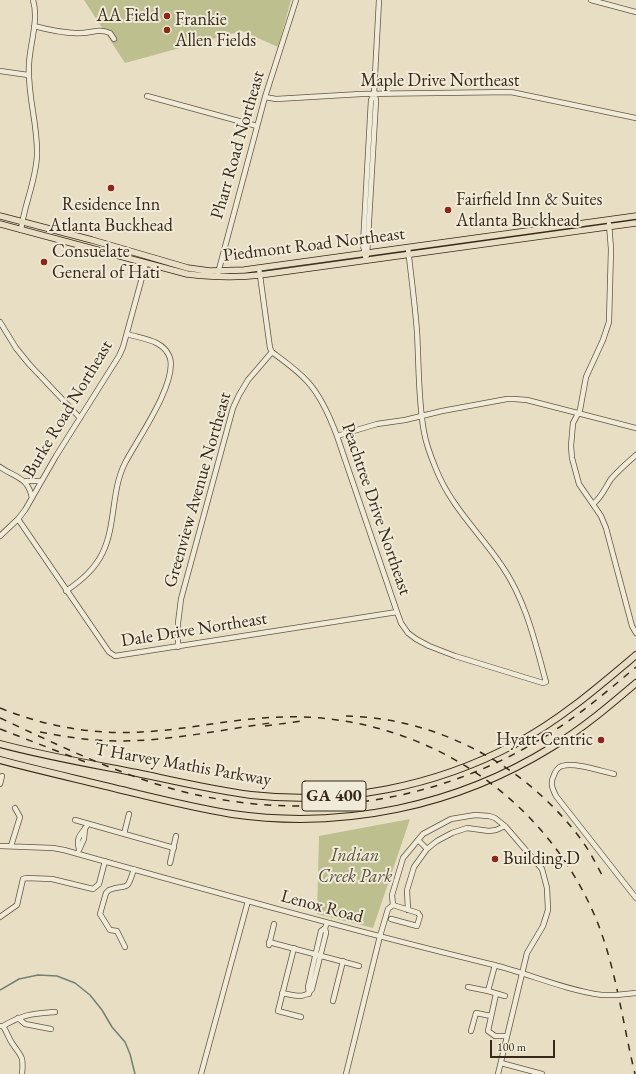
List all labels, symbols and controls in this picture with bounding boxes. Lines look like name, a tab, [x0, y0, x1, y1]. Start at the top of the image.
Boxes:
place label: AA Field	[96, 5, 159, 27]
place label: Frankie Allen Fields	[175, 9, 256, 52]
marker: AA Field	[162, 11, 172, 21]
marker: Frankie Allen Fields	[162, 25, 172, 35]
street label: Pharr Road Northeast	[207, 68, 269, 222]
street label: Maple Drive Northeast	[361, 70, 519, 92]
marker: Residence Inn Atlanta Buckhead	[106, 183, 116, 193]
place label: Fairfield Inn & Suites Atlanta Buckhead	[456, 189, 602, 232]
place label: Residence Inn Atlanta Buckhead	[49, 194, 173, 236]
marker: Fairfield Inn & Suites Atlanta Buckhead	[443, 205, 453, 215]
street label: Piedmont Road Northeast	[222, 223, 406, 267]
place label: Consuelate General of Hati	[52, 241, 160, 284]
marker: Consuelate General of Hati	[39, 257, 49, 267]
street label: Burke Road Northeast	[19, 337, 117, 481]
street label: Greenview Avenue Northeast	[160, 390, 236, 590]
street label: Peachtree Drive Northeast	[336, 420, 416, 598]
street label: Dale Drive Northeast	[119, 608, 269, 652]
place label: Hyatt Centric	[496, 729, 593, 751]
marker: Hyatt Centric	[596, 735, 606, 745]
street label: T Harvey Mathis Parkway	[93, 739, 273, 791]
road number: GA 400	[302, 781, 366, 811]
park label: Indian Creek Park	[318, 845, 392, 888]
place label: Building D	[503, 848, 580, 870]
marker: Building D	[490, 854, 500, 864]
street label: Lenox Road	[278, 886, 366, 928]
scale bar	[492, 1032, 557, 1058]
text: 100 m	[497, 1039, 526, 1055]

